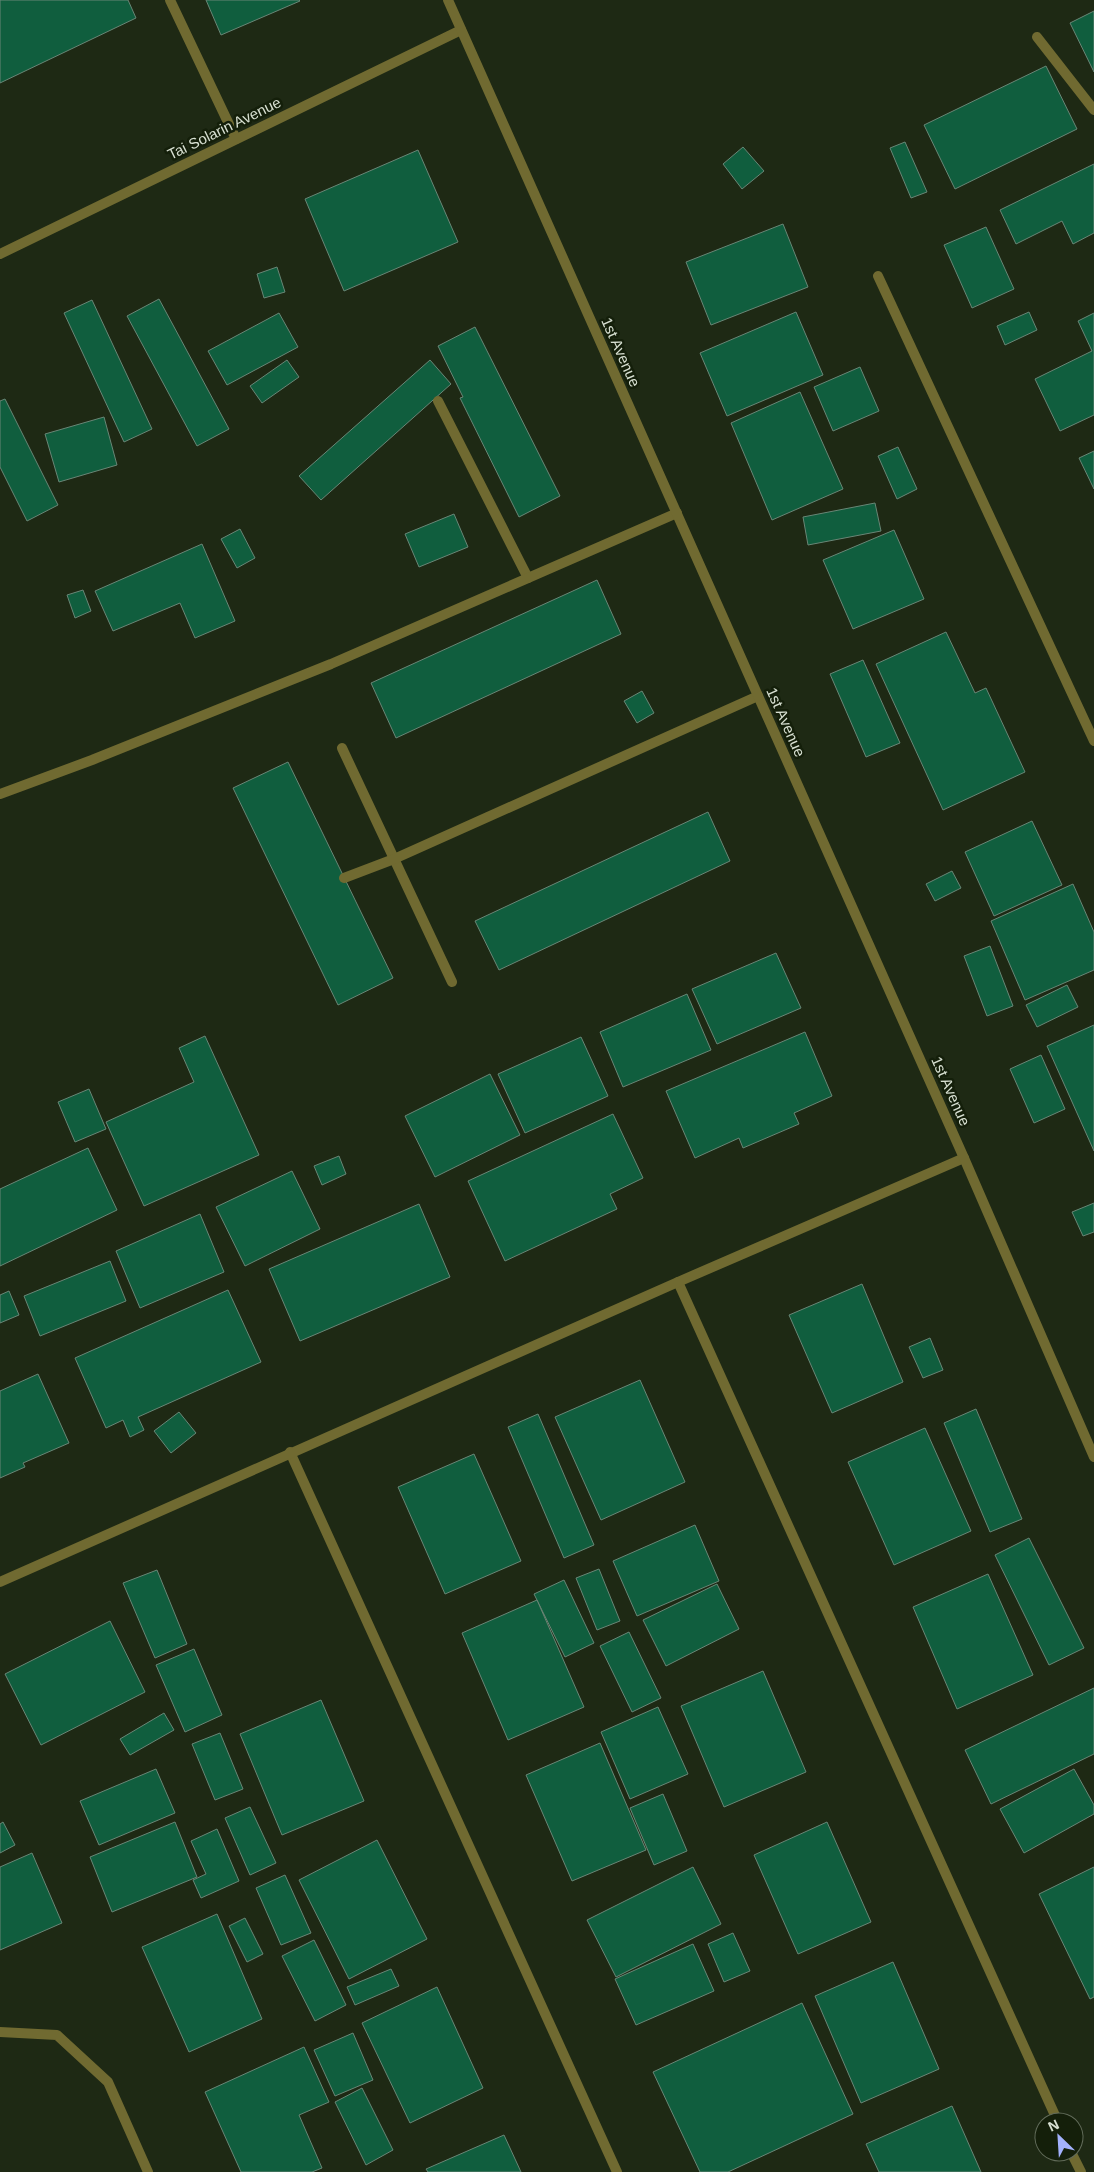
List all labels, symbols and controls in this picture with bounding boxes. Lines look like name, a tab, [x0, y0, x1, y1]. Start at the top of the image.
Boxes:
street label: Tai Solarin Avenue	[165, 93, 283, 163]
street label: 1st Avenue	[598, 315, 644, 389]
street label: 1st Avenue	[763, 685, 809, 759]
street label: 1st Avenue	[928, 1054, 974, 1128]
north arrow	[1034, 2112, 1084, 2162]
text: N	[1046, 2116, 1061, 2135]

